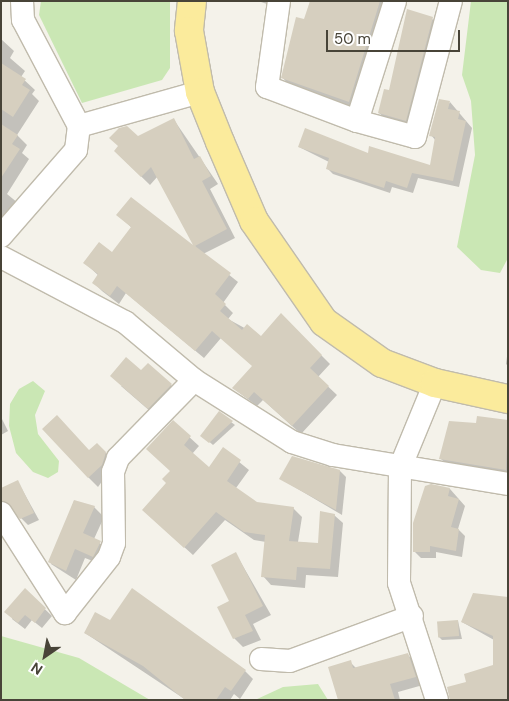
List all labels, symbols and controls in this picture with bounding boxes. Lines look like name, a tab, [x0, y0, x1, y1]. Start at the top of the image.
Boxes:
scale bar	[329, 20, 463, 52]
text: 50 m	[334, 29, 371, 49]
north arrow	[20, 631, 70, 681]
text: N	[28, 658, 46, 679]

